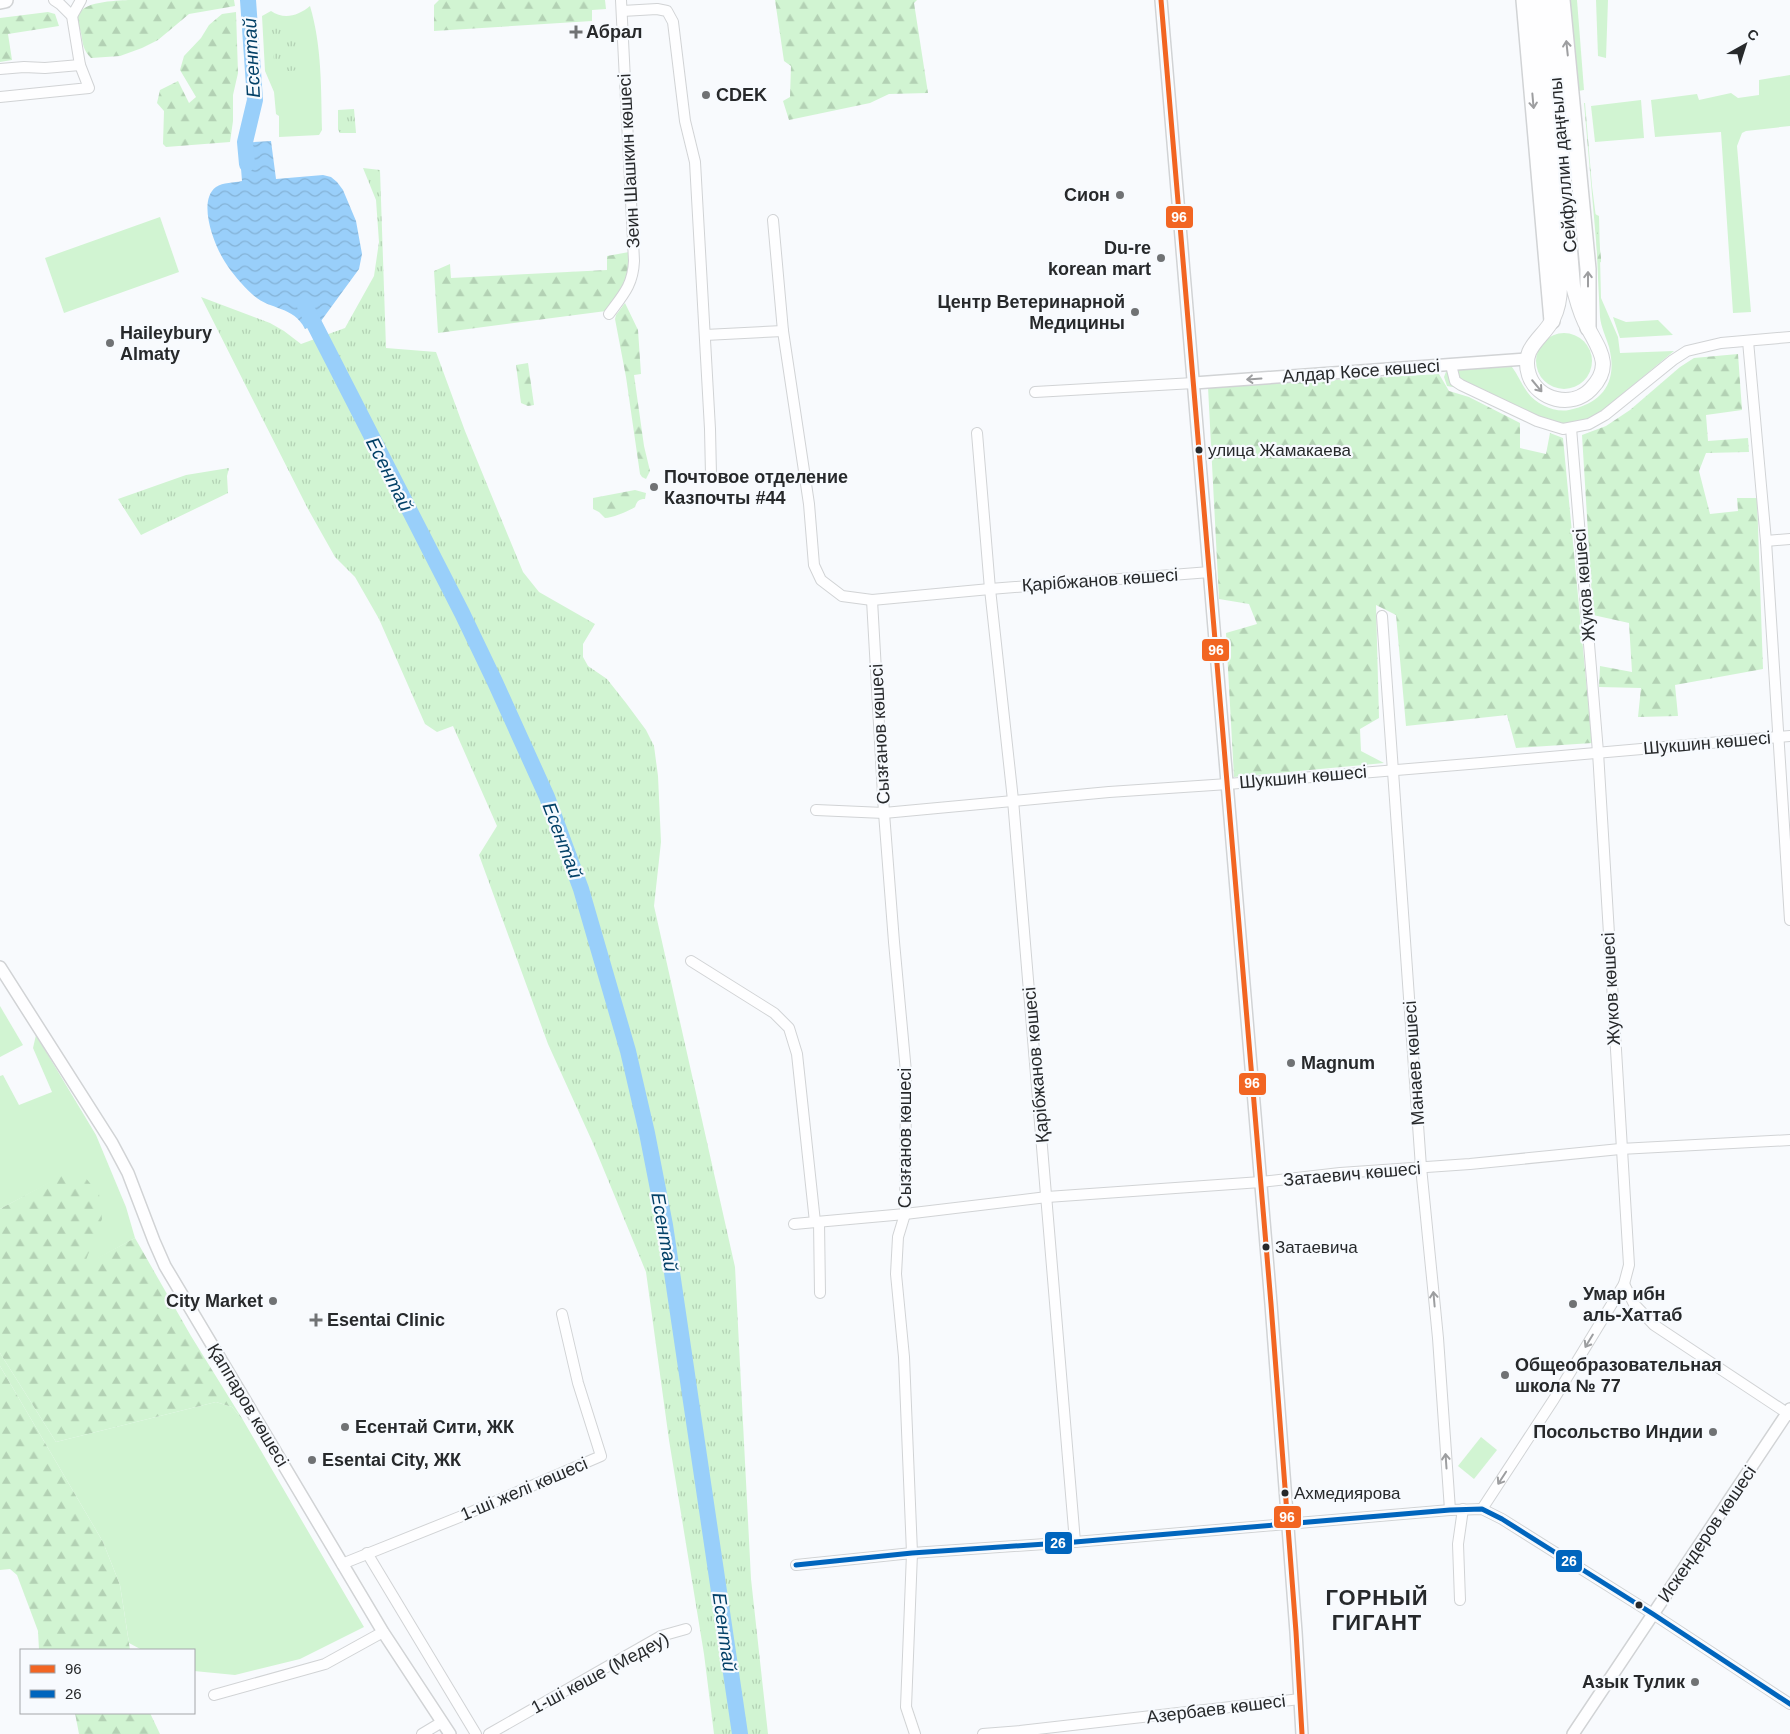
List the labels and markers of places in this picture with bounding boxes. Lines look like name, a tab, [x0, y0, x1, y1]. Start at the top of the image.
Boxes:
place label: Абрал	[586, 22, 642, 42]
marker: Абрал	[570, 26, 582, 38]
place label: CDEK	[716, 85, 767, 105]
marker: CDEK	[700, 89, 712, 101]
place label: Сион	[1064, 185, 1110, 205]
marker: Сион	[1114, 189, 1126, 201]
place label: Du-re korean mart	[1048, 238, 1151, 279]
marker: Du-re korean mart	[1155, 252, 1167, 264]
place label: Центр Ветеринарной Медицины	[937, 292, 1125, 333]
marker: Центр Ветеринарной Медицины	[1129, 306, 1141, 318]
place label: Haileybury Almaty	[120, 323, 212, 364]
marker: Haileybury Almaty	[104, 337, 116, 349]
place label: улица Жамакаева	[1208, 441, 1352, 460]
marker: улица Жамакаева	[1194, 445, 1204, 455]
place label: Почтовое отделение Казпочты #44	[664, 467, 848, 508]
marker: Почтовое отделение Казпочты #44	[648, 481, 660, 493]
place label: Magnum	[1301, 1053, 1375, 1073]
marker: Magnum	[1285, 1057, 1297, 1069]
place label: Затаевича	[1275, 1238, 1358, 1257]
marker: Затаевича	[1261, 1242, 1271, 1252]
place label: Умар ибн аль-Хаттаб	[1583, 1284, 1682, 1325]
place label: City Market	[166, 1291, 263, 1311]
marker: City Market	[267, 1295, 279, 1307]
marker: Умар ибн аль-Хаттаб	[1567, 1298, 1579, 1310]
place label: Esentai Clinic	[327, 1310, 445, 1330]
marker: Esentai Clinic	[309, 1313, 323, 1327]
place label: Общеобразовательная школа № 77	[1515, 1355, 1722, 1396]
marker: Общеобразовательная школа № 77	[1499, 1369, 1511, 1381]
place label: Есентай Сити, ЖК	[355, 1417, 515, 1437]
marker: Есентай Сити, ЖК	[339, 1421, 351, 1433]
place label: Посольство Индии	[1533, 1422, 1703, 1442]
marker: Посольство Индии	[1707, 1426, 1719, 1438]
place label: Esentai City, ЖК	[322, 1450, 462, 1470]
marker: Esentai City, ЖК	[306, 1454, 318, 1466]
place label: Ахмедиярова	[1294, 1484, 1401, 1503]
marker: Ахмедиярова	[1280, 1488, 1290, 1498]
unlabelled marker	[1634, 1600, 1644, 1610]
place label: Азык Тулик	[1582, 1672, 1686, 1692]
marker: Азык Тулик	[1689, 1676, 1701, 1688]

